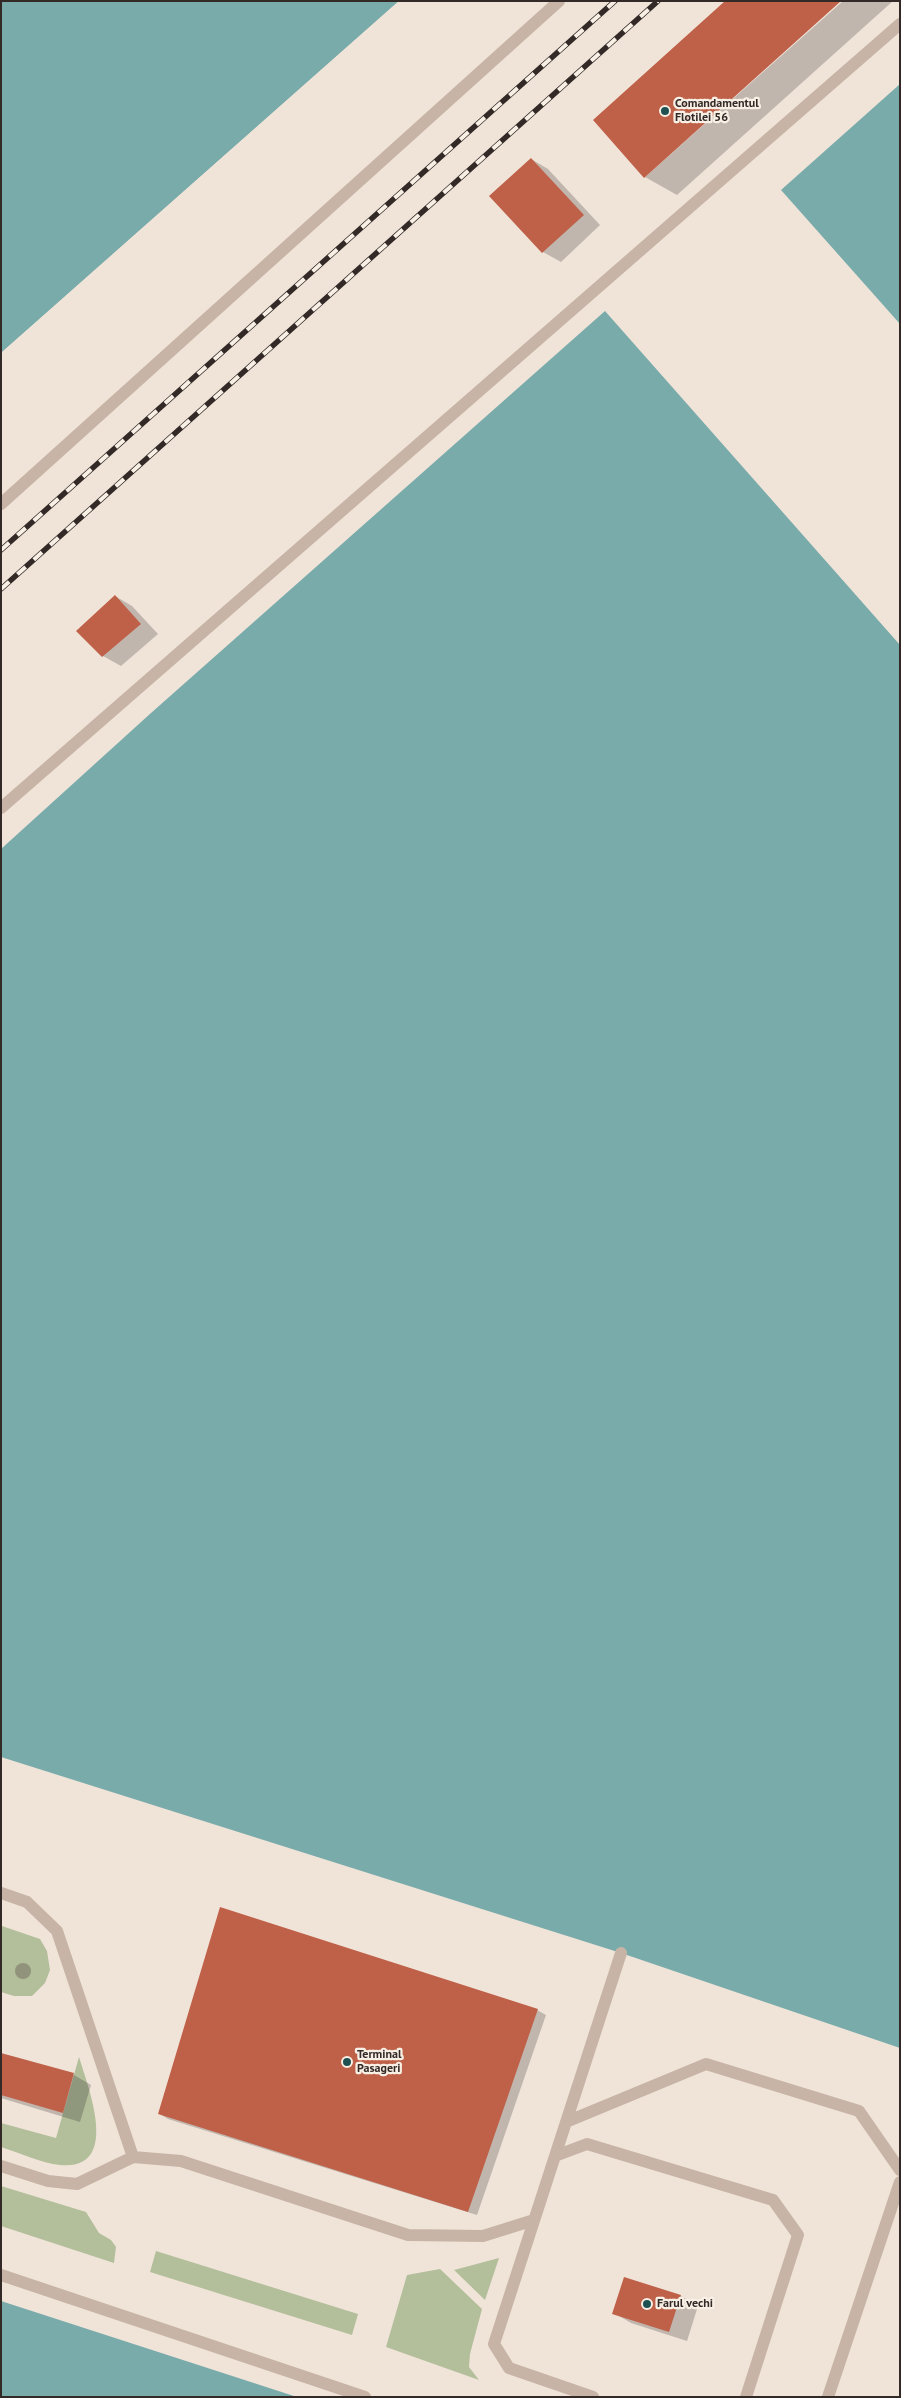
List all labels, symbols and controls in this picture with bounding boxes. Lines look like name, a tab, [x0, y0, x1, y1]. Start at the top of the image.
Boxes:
place label: Comandamentul Flotilei 56	[675, 97, 759, 125]
marker: Comandamentul Flotilei 56	[659, 105, 671, 117]
place label: Terminal Pasageri	[357, 2048, 401, 2076]
marker: Terminal Pasageri	[341, 2056, 353, 2068]
place label: Farul vechi	[657, 2297, 713, 2311]
marker: Farul vechi	[641, 2298, 653, 2310]

